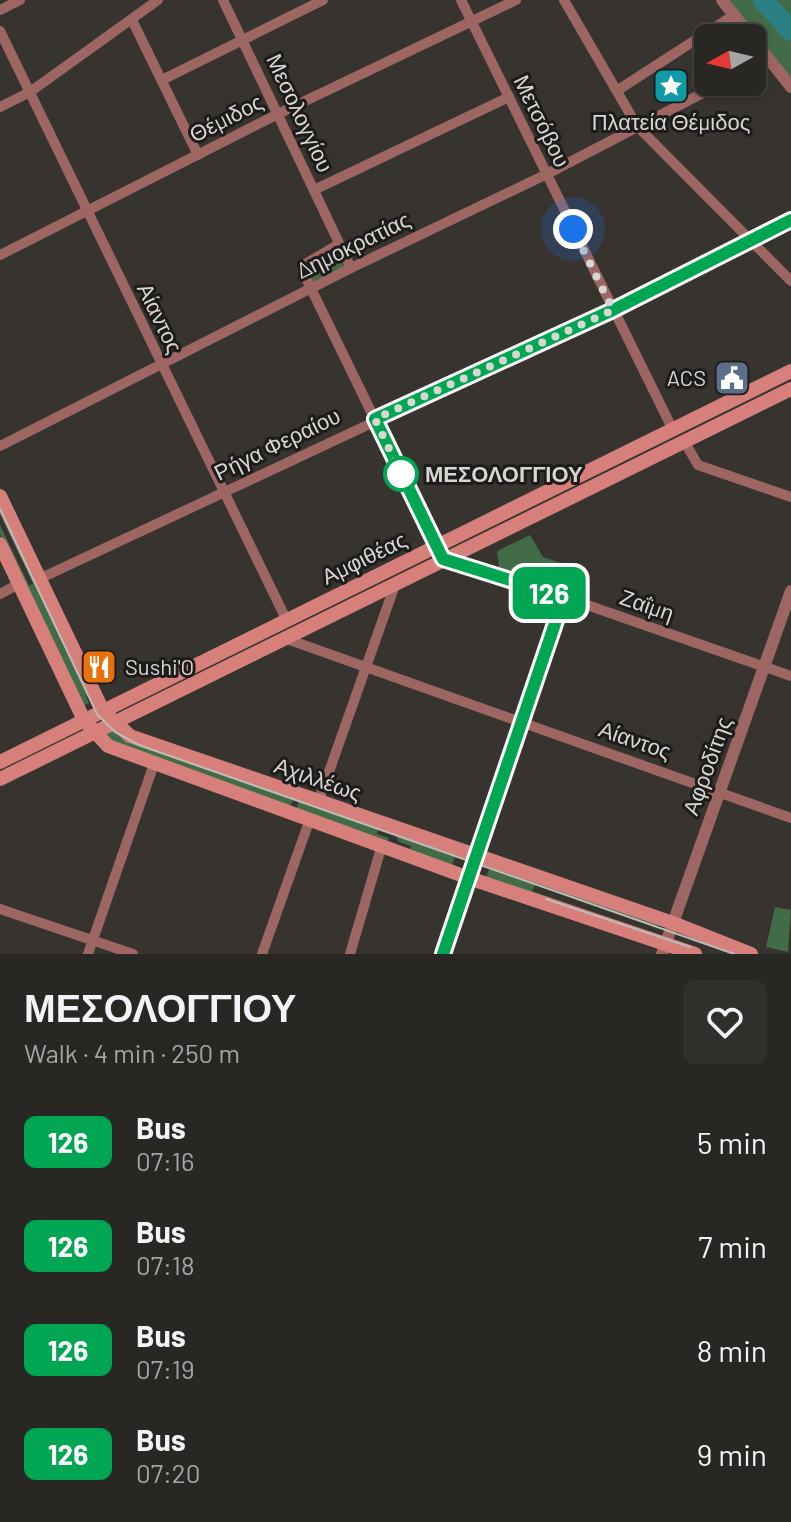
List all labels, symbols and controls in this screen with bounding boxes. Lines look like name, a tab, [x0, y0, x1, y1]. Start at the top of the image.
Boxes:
north arrow	[694, 24, 766, 96]
map controls	[694, 24, 766, 96]
street label: Μεσολογγίου	[261, 49, 340, 176]
place icon: Πλατεία Θέμιδος	[652, 67, 690, 105]
street label: Μετσόβου	[509, 70, 576, 171]
street label: Θέμιδος	[184, 88, 267, 147]
place label: Πλατεία Θέμιδος	[592, 108, 750, 134]
street label: Δημοκρατίας	[291, 205, 414, 284]
your location	[553, 209, 593, 249]
street label: Αίαντος	[133, 278, 189, 357]
public building icon: ACS	[713, 359, 751, 397]
place label: ACS	[667, 364, 706, 390]
street label: Ρήγα Φεραίου	[209, 401, 344, 486]
marker: ΜΕΣΟΛΟΓΓΙΟΥ	[384, 457, 418, 491]
place label: ΜΕΣΟΛΟΓΓΙΟΥ	[425, 460, 583, 486]
street label: Αμφιθέας	[317, 525, 411, 590]
line badge: 126	[503, 567, 595, 619]
text: 126	[529, 576, 569, 610]
street label: Ζαΐμη	[617, 583, 678, 626]
restaurant icon: Sushi'O	[80, 648, 118, 686]
place label: Sushi'O	[125, 653, 194, 679]
street label: Αφροδίτης	[676, 713, 737, 819]
street label: Αίαντος	[596, 715, 675, 763]
street label: Αχιλλέως	[271, 751, 365, 806]
button: heart	[683, 980, 767, 1064]
text: ΜΕΣΟΛΟΓΓΙΟΥ	[24, 984, 296, 1030]
text: Walk · 4 min · 250 m	[24, 1037, 240, 1068]
text: Bus	[136, 1109, 186, 1145]
text: 5 min	[697, 1124, 767, 1160]
text: 126	[48, 1125, 88, 1159]
text: 07:16	[136, 1145, 194, 1176]
text: Bus	[136, 1213, 186, 1249]
text: 7 min	[698, 1228, 767, 1264]
text: 126	[48, 1229, 88, 1263]
text: 07:18	[136, 1249, 194, 1280]
text: Bus	[136, 1317, 186, 1353]
text: 8 min	[697, 1332, 767, 1368]
text: 126	[48, 1333, 88, 1367]
text: 07:19	[136, 1353, 194, 1384]
text: Bus	[136, 1421, 186, 1457]
text: 9 min	[697, 1436, 767, 1472]
text: 126	[48, 1437, 88, 1471]
text: 07:20	[136, 1457, 200, 1488]

